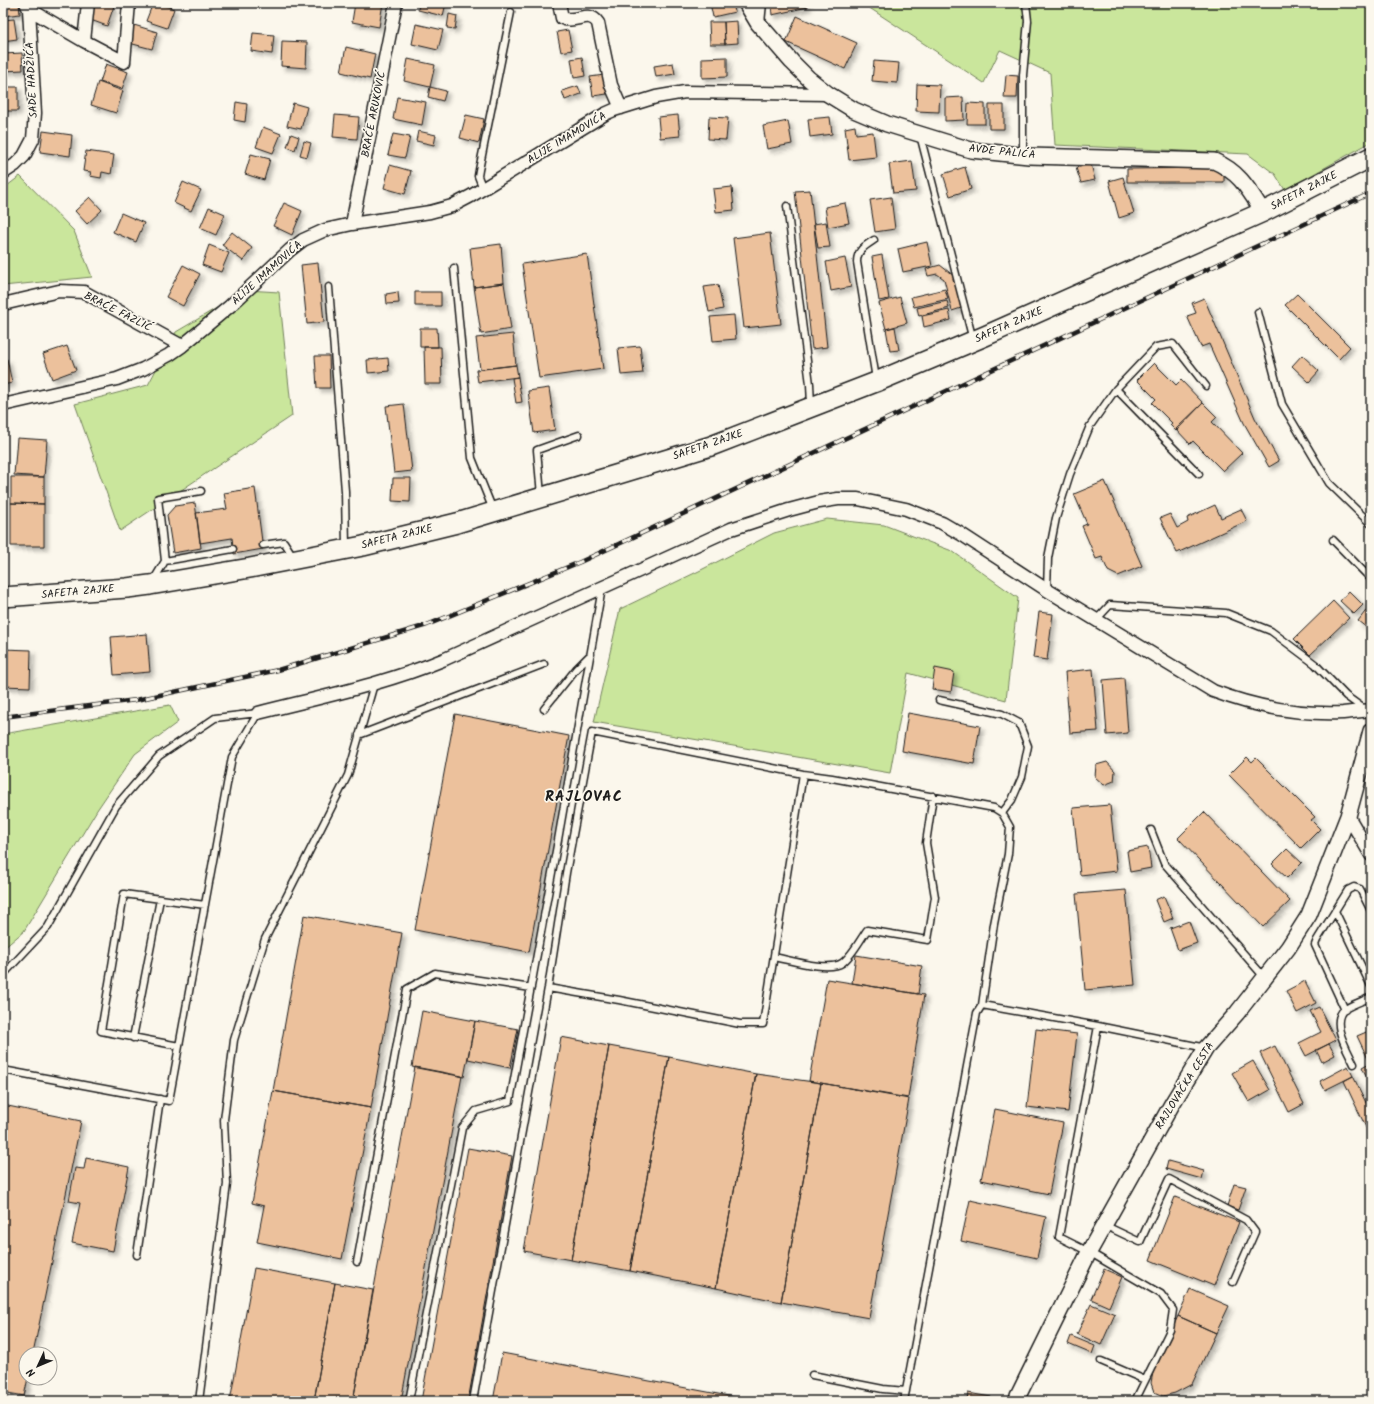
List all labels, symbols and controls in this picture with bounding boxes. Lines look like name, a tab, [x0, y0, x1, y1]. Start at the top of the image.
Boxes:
street label: SADE HADŽIĆA	[21, 41, 43, 118]
street label: BRAĆE ARUKOVIĆ	[357, 69, 391, 159]
street label: ALIJE IMAMOVIĆA	[524, 107, 610, 169]
street label: AVDE PALIĆA	[968, 140, 1036, 164]
street label: SAFETA ZAJKE	[1267, 166, 1341, 216]
street label: ALIJE IMAMOVIĆA	[228, 236, 307, 310]
street label: BRAĆE FAZLIĆ	[81, 287, 156, 337]
street label: SAFETA ZAJKE	[972, 302, 1047, 348]
street label: SAFETA ZAJKE	[670, 424, 746, 465]
street label: SAFETA ZAJKE	[359, 519, 435, 555]
street label: SAFETA ZAJKE	[41, 580, 116, 604]
district label: RAJLOVAC	[545, 785, 623, 809]
street label: RAJLOVAČKA CESTA	[1151, 1038, 1219, 1133]
north arrow	[18, 1346, 58, 1386]
text: N	[23, 1363, 40, 1381]

